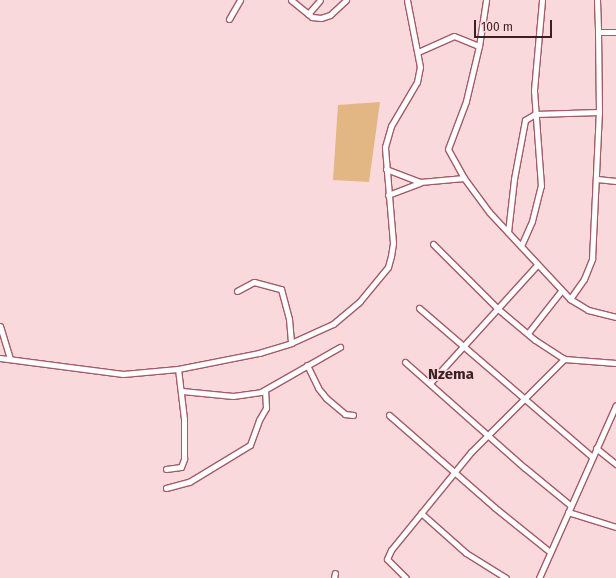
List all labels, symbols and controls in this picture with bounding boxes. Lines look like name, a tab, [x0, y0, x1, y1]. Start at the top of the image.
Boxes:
scale bar	[476, 12, 554, 38]
text: 100 m	[481, 20, 513, 34]
district label: Nzema	[428, 366, 474, 384]

